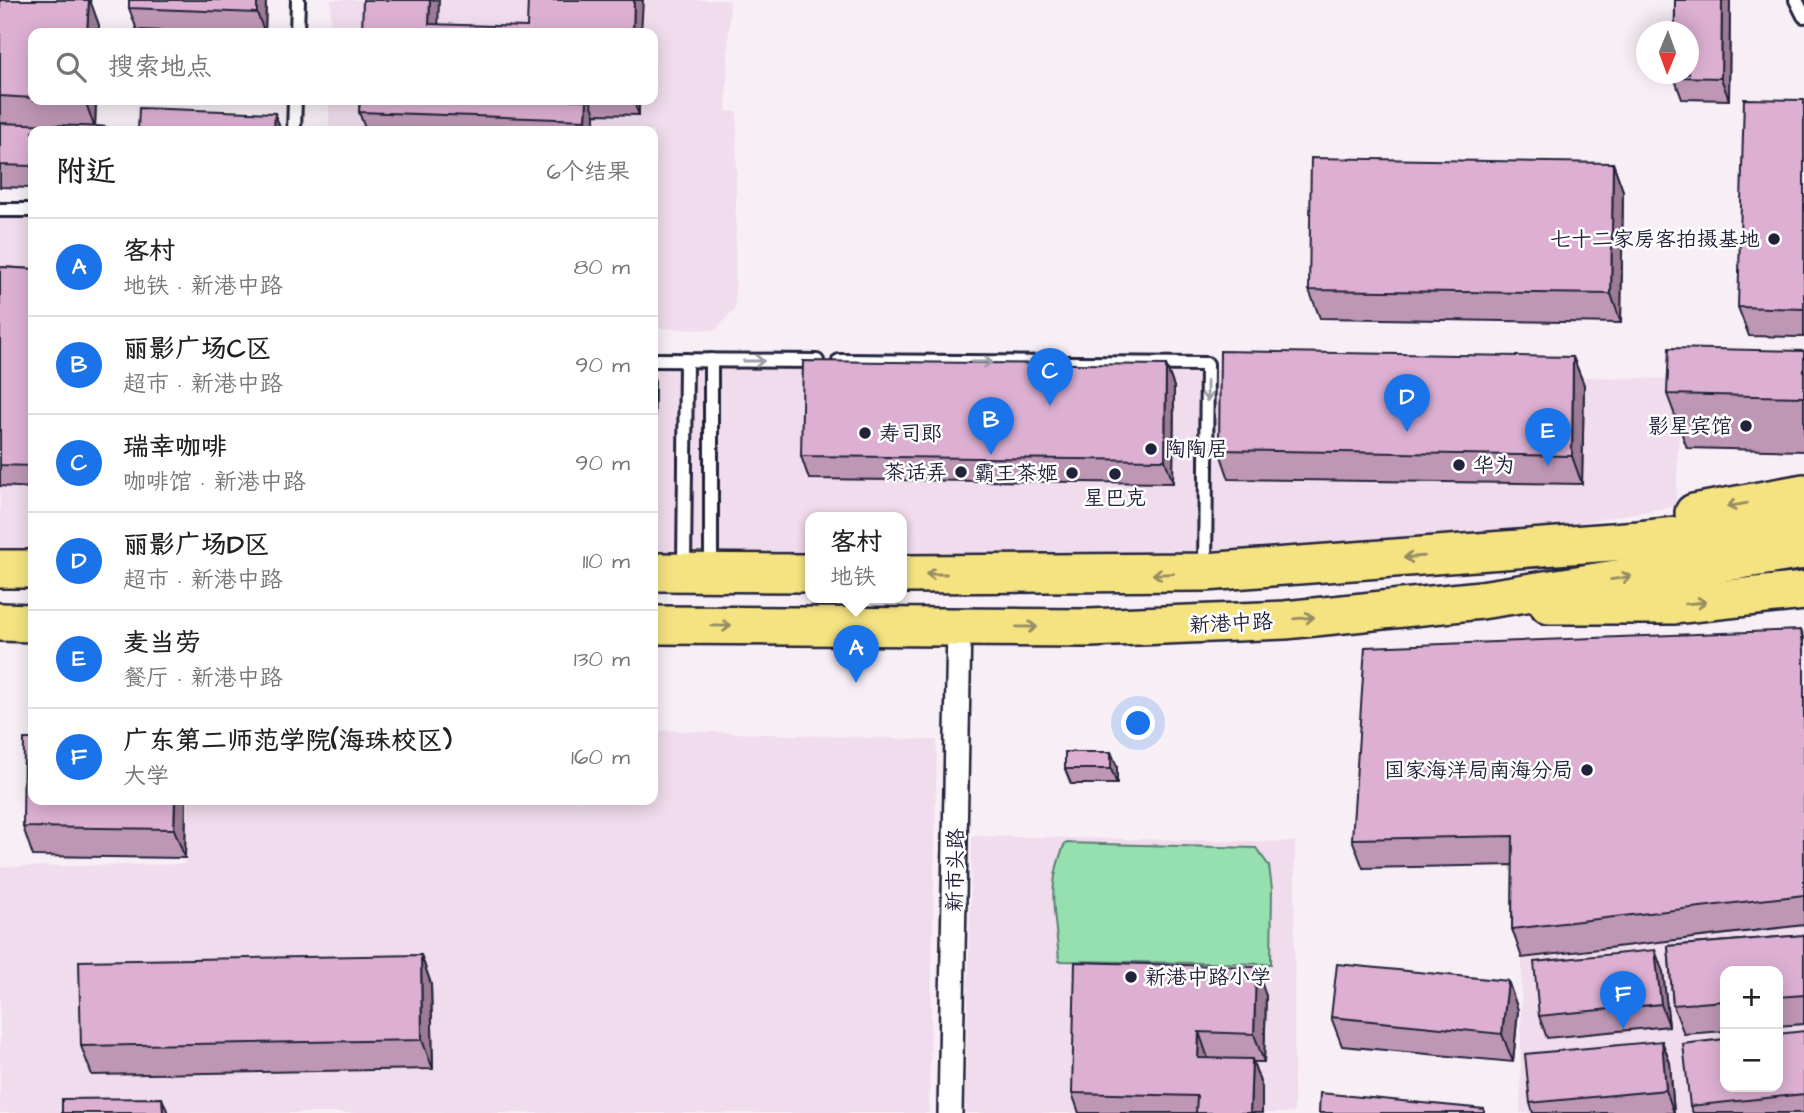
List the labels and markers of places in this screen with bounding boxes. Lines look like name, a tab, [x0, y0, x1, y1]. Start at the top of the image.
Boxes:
place label: 七十二家房客拍摄基地	[1550, 225, 1760, 254]
marker: 七十二家房客拍摄基地	[1766, 231, 1782, 247]
pin: C	[1027, 348, 1073, 406]
pin: D	[1384, 374, 1430, 432]
pin: B	[968, 397, 1014, 455]
pin: E	[1525, 408, 1571, 466]
place label: 影星宾馆	[1648, 412, 1732, 441]
marker: 影星宾馆	[1738, 418, 1754, 434]
place label: 寿司郎	[879, 419, 942, 448]
marker: 寿司郎	[857, 425, 873, 441]
place label: 陶陶居	[1165, 435, 1228, 464]
marker: 陶陶居	[1143, 441, 1159, 457]
place label: 华为	[1473, 451, 1515, 480]
marker: 华为	[1451, 457, 1467, 473]
place label: 茶话弄	[884, 458, 947, 487]
place label: 霸王茶姬	[974, 459, 1058, 488]
marker: 茶话弄	[953, 464, 969, 480]
marker: 霸王茶姬	[1064, 465, 1080, 481]
marker: 星巴克	[1107, 466, 1123, 482]
place label: 星巴克	[1084, 484, 1147, 513]
pin: A	[833, 625, 879, 683]
place label: 国家海洋局南海分局	[1384, 756, 1573, 785]
marker: 国家海洋局南海分局	[1579, 762, 1595, 778]
place label: 新港中路小学	[1145, 963, 1271, 992]
marker: 新港中路小学	[1123, 969, 1139, 985]
pin: F	[1600, 971, 1646, 1029]

